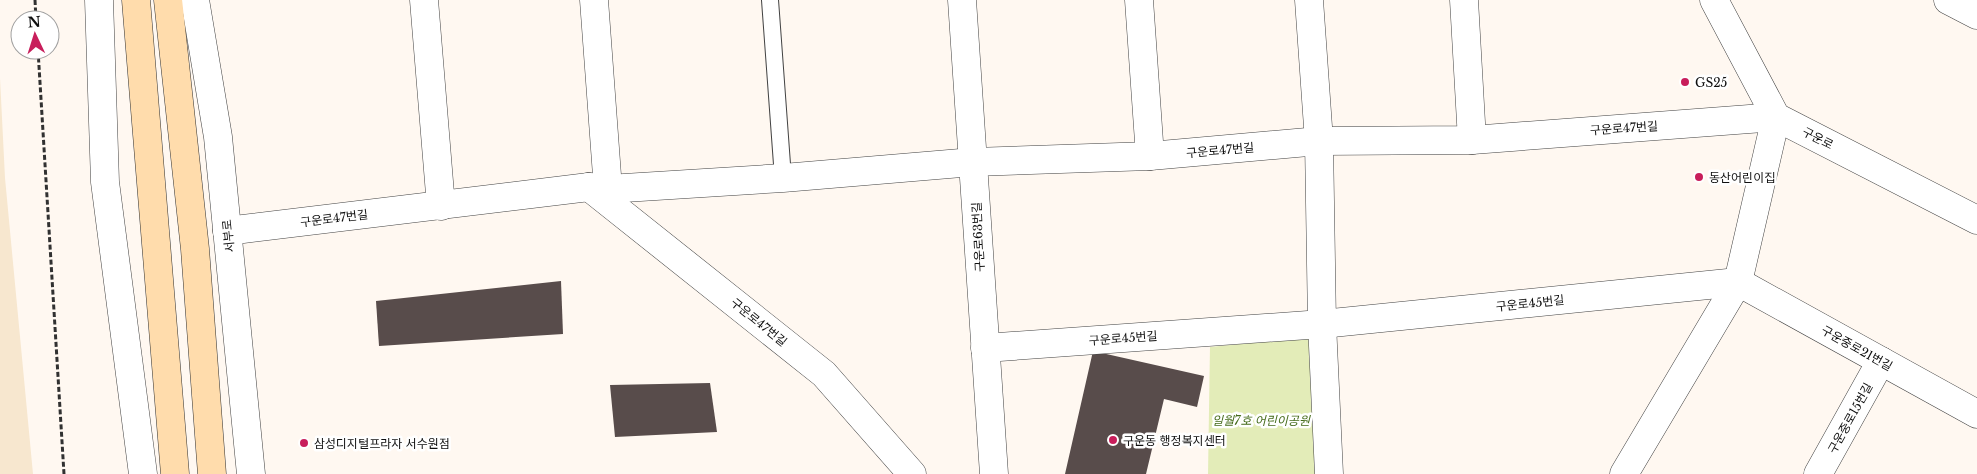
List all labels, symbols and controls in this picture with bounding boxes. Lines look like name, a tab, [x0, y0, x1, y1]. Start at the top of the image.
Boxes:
north arrow	[10, 10, 60, 60]
text: N	[27, 13, 41, 31]
place label: GS25	[1695, 75, 1728, 90]
marker: GS25	[1679, 76, 1691, 88]
street label: 구운로47번길	[1589, 118, 1659, 138]
street label: 구운로	[1800, 124, 1836, 152]
street label: 구운로47번길	[1185, 140, 1255, 160]
place label: 동산어린이집	[1709, 170, 1775, 185]
marker: 동산어린이집	[1693, 171, 1705, 183]
street label: 구운로63번길	[969, 201, 987, 273]
street label: 구운로47번길	[299, 206, 369, 230]
street label: 서부로	[219, 219, 237, 253]
street label: 구운로45번길	[1495, 292, 1565, 314]
street label: 구운로47번길	[728, 295, 790, 349]
street label: 구운중로21번길	[1819, 322, 1895, 374]
street label: 구운로45번길	[1088, 328, 1158, 348]
street label: 구운중로15번길	[1824, 380, 1876, 456]
park label: 일월7호 어린이공원	[1212, 413, 1311, 428]
place label: 구운동 행정복지센터	[1123, 433, 1226, 448]
marker: 구운동 행정복지센터	[1107, 434, 1119, 446]
place label: 삼성디지털프라자 서수원점	[314, 436, 450, 451]
marker: 삼성디지털프라자 서수원점	[298, 437, 310, 449]

